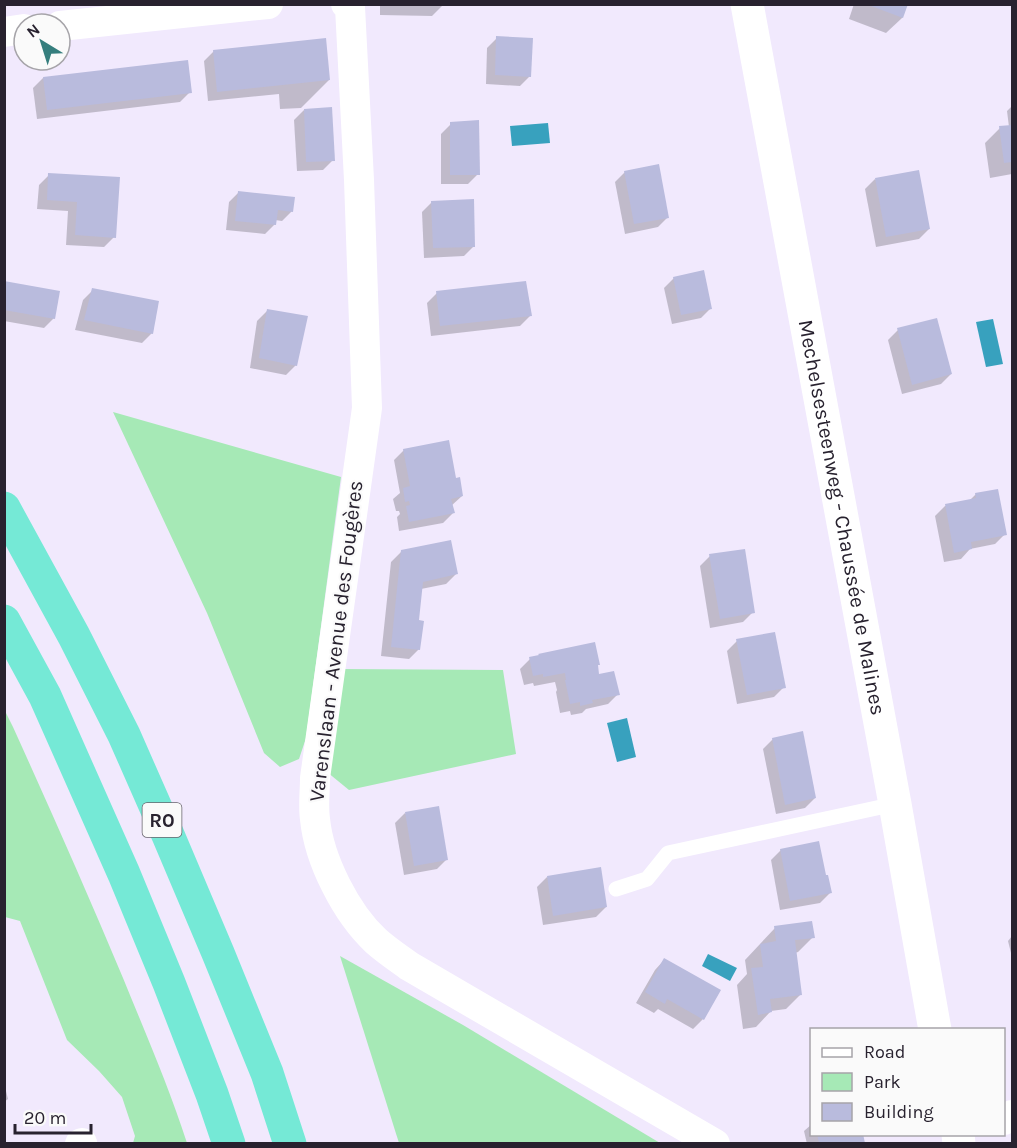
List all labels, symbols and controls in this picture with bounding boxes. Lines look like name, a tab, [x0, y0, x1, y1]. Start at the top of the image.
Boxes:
north arrow	[12, 12, 72, 72]
text: N	[23, 20, 43, 42]
street label: Mechelsesteenweg - Chaussée de Malines	[794, 318, 890, 717]
street label: Varenslaan - Avenue des Fougères	[304, 479, 368, 803]
road number: R0	[142, 803, 182, 837]
legend	[810, 1028, 1005, 1136]
text: Road	[864, 1041, 905, 1063]
text: Park	[864, 1071, 901, 1093]
scale bar	[15, 1097, 92, 1135]
text: Building	[864, 1101, 934, 1123]
text: 20 m	[24, 1107, 66, 1129]

